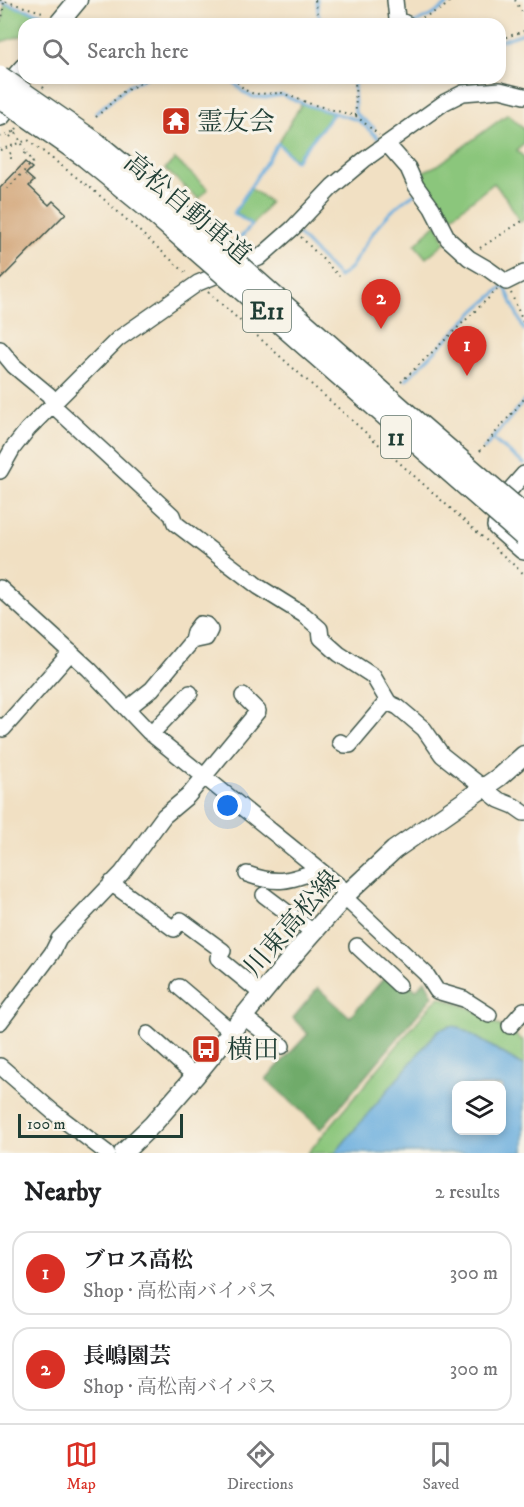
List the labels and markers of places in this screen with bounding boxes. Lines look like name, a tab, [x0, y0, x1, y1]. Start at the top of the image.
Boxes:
temple icon: 霊友会	[160, 105, 192, 137]
place label: 霊友会	[197, 106, 275, 139]
pin: 2	[362, 280, 400, 329]
pin: 1	[448, 326, 486, 376]
bus stop icon: 横田	[190, 1033, 222, 1065]
place label: 横田	[227, 1034, 279, 1067]

